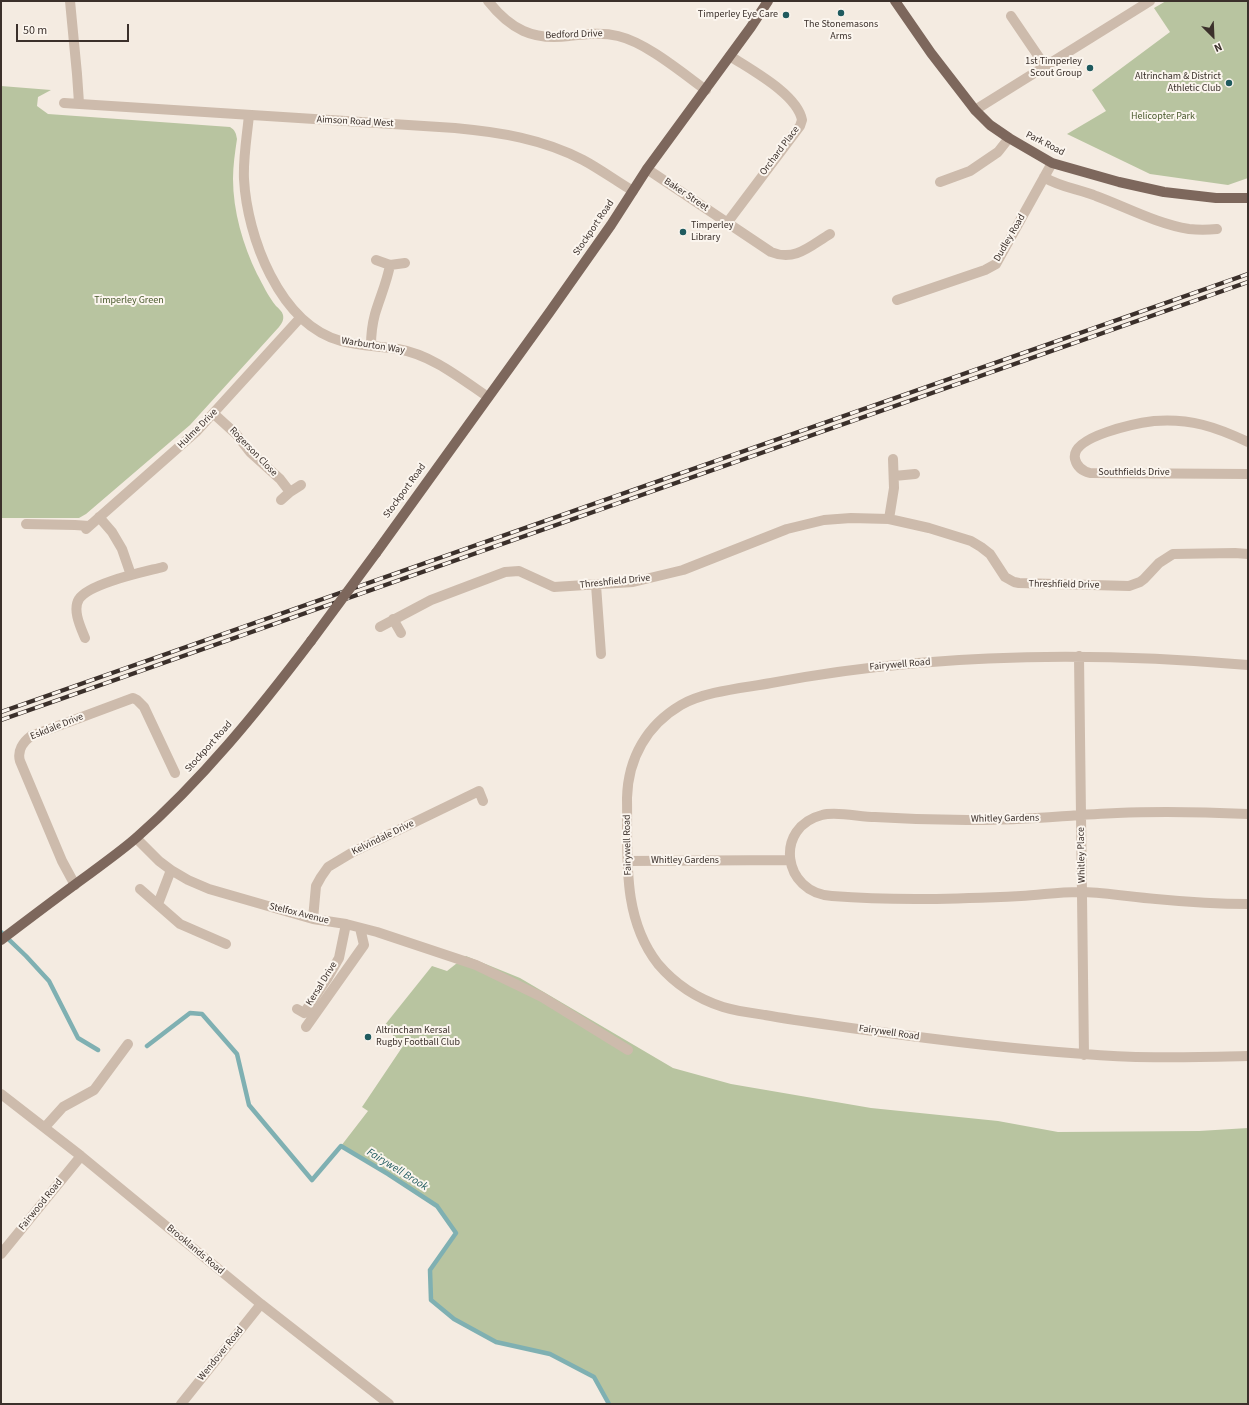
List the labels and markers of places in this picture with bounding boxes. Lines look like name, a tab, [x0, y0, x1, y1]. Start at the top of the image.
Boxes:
marker: The Stonemasons Arms	[836, 8, 846, 18]
place label: Timperley Eye Care	[698, 9, 778, 21]
marker: Timperley Eye Care	[781, 10, 791, 20]
place label: The Stonemasons Arms	[804, 19, 878, 42]
place label: 1st Timperley Scout Group	[1025, 56, 1082, 80]
marker: 1st Timperley Scout Group	[1085, 63, 1095, 73]
place label: Altrincham & District Athletic Club	[1135, 71, 1221, 94]
marker: Altrincham & District Athletic Club	[1224, 78, 1234, 88]
place label: Timperley Library	[691, 220, 733, 244]
marker: Timperley Library	[678, 227, 688, 237]
place label: Altrincham Kersal Rugby Football Club	[376, 1025, 460, 1048]
marker: Altrincham Kersal Rugby Football Club	[363, 1032, 373, 1042]

